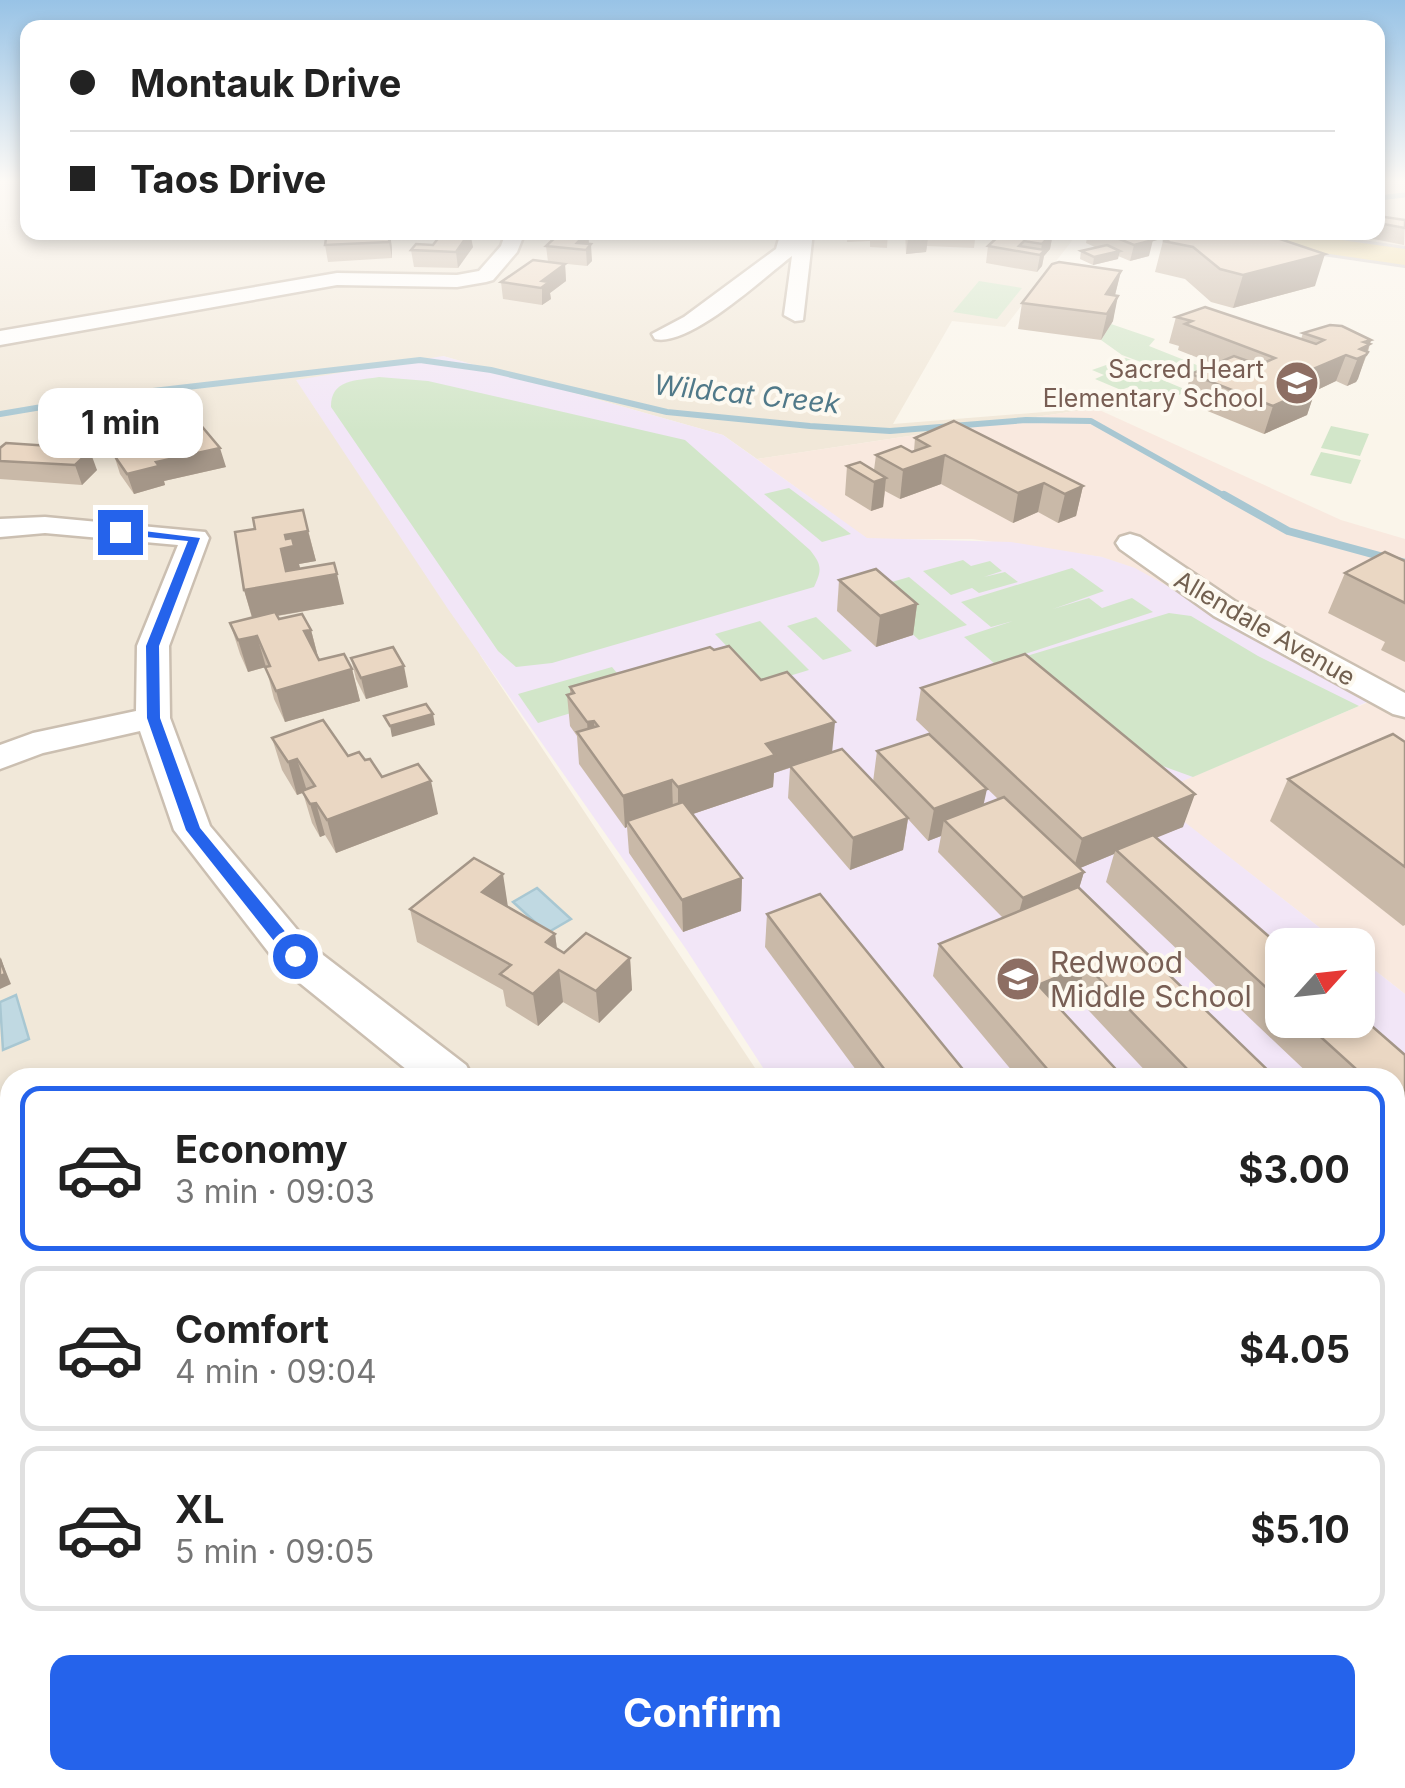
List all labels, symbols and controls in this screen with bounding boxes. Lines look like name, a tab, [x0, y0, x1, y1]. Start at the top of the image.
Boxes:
text: Montauk Drive	[130, 60, 401, 106]
text: Taos Drive	[130, 156, 326, 202]
place label: Sacred Heart Elementary School	[1043, 354, 1264, 413]
school or university icon: Sacred Heart Elementary School	[1274, 360, 1320, 406]
water label: Wildcat Creek	[652, 367, 842, 421]
callout: 1 min	[38, 387, 202, 457]
text: 1 min	[81, 403, 160, 442]
route end	[98, 510, 143, 555]
street label: Allendale Avenue	[1169, 564, 1361, 692]
north arrow	[1265, 928, 1375, 1038]
map controls	[1265, 928, 1375, 1038]
route start	[273, 934, 318, 979]
place label: Redwood Middle School	[1050, 944, 1252, 1014]
school or university icon: Redwood Middle School	[995, 956, 1041, 1002]
icon: car	[55, 1124, 145, 1214]
text: Economy	[175, 1126, 348, 1172]
text: $3.00	[1239, 1146, 1350, 1192]
text: 3 min · 09:03	[175, 1172, 375, 1211]
icon: car	[55, 1304, 145, 1394]
text: Comfort	[175, 1306, 329, 1352]
text: $4.05	[1239, 1326, 1350, 1372]
text: 4 min · 09:04	[175, 1352, 377, 1391]
icon: car	[55, 1484, 145, 1574]
text: XL	[175, 1486, 225, 1532]
text: $5.10	[1250, 1506, 1350, 1552]
text: 5 min · 09:05	[175, 1532, 374, 1571]
button: Confirm	[50, 1655, 1355, 1770]

